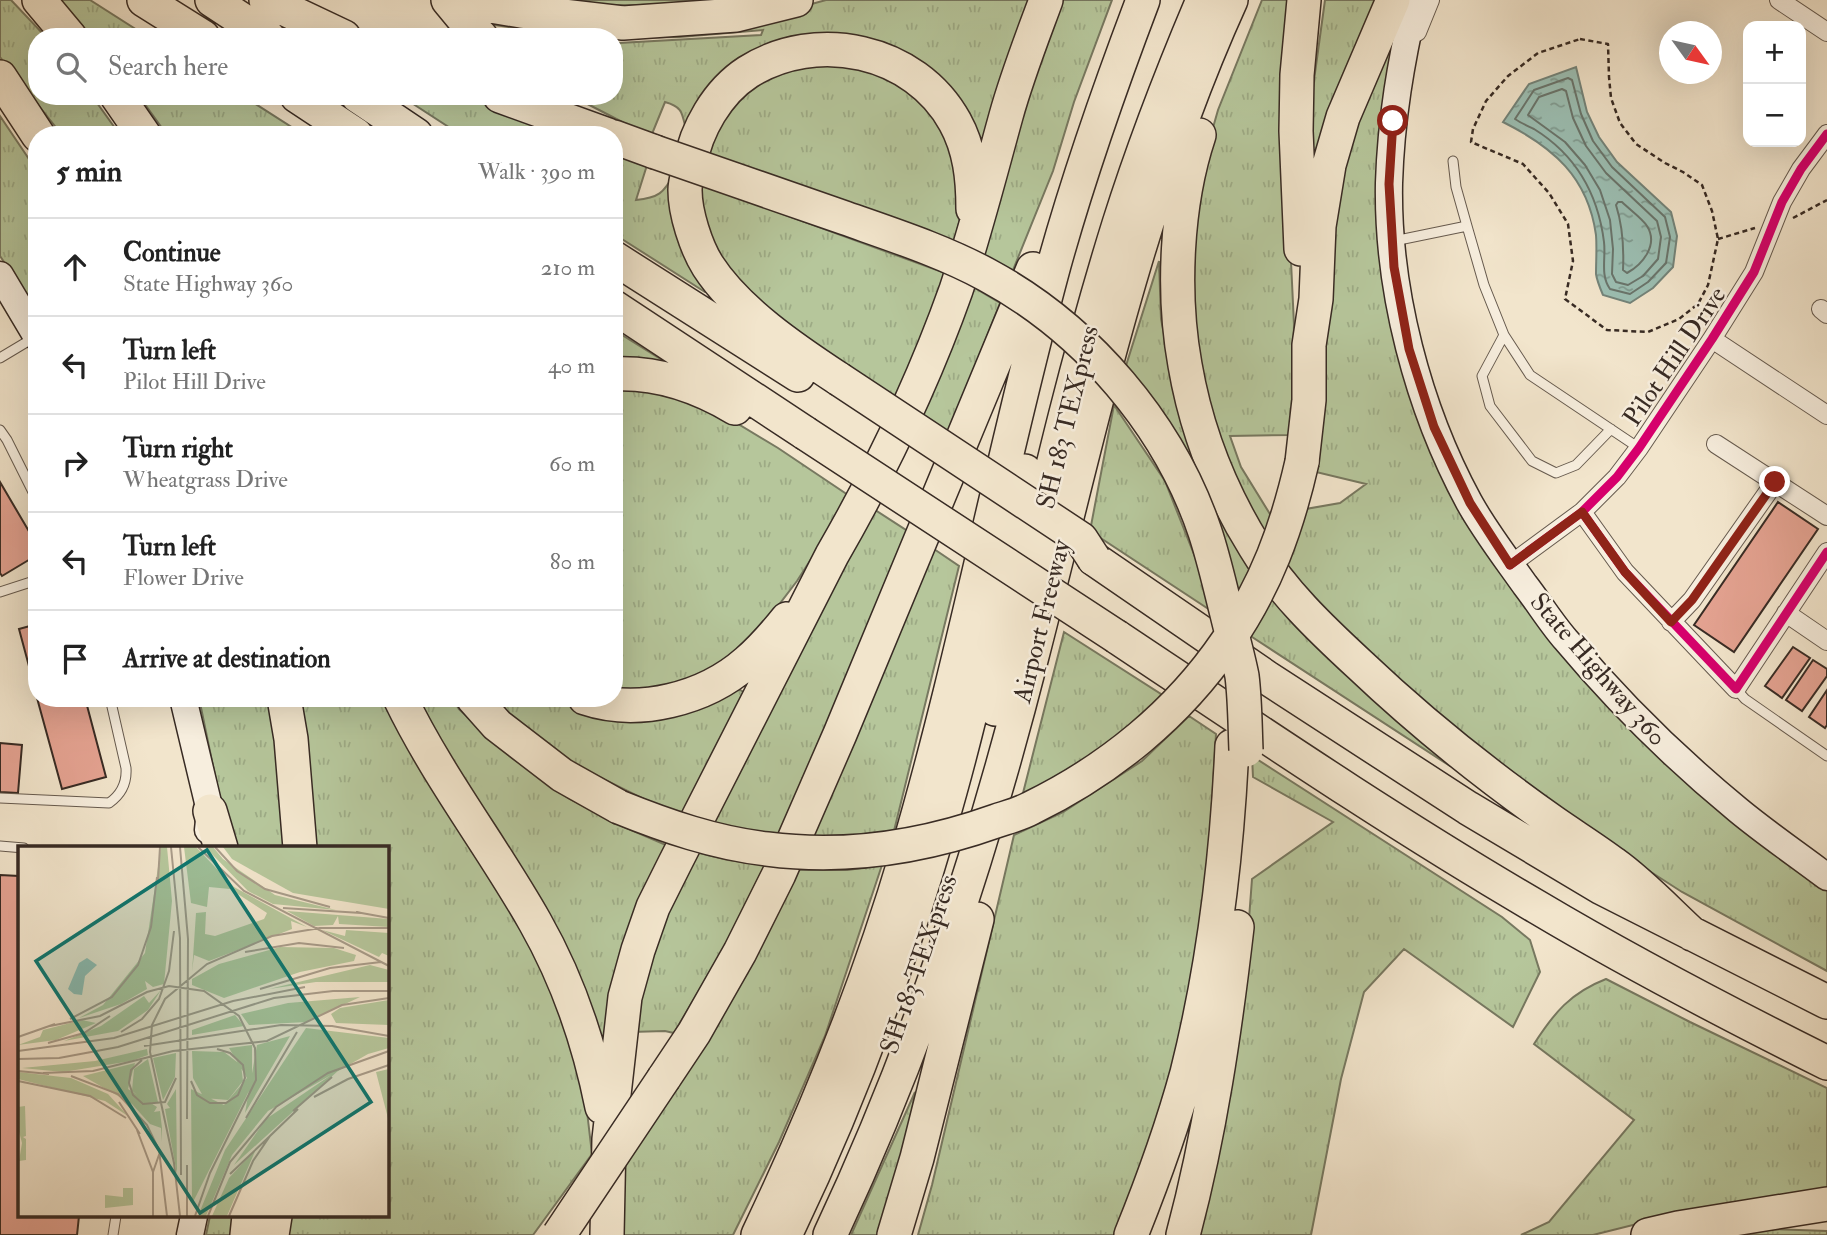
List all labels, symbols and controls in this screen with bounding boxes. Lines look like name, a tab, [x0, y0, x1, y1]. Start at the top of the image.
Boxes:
north arrow	[1659, 21, 1722, 84]
map controls	[1743, 21, 1806, 147]
button: +	[1743, 21, 1806, 84]
search box	[28, 28, 623, 105]
icon: search	[52, 48, 90, 86]
text: Search here	[108, 51, 228, 83]
button: −	[1743, 84, 1806, 147]
route start	[1377, 105, 1408, 136]
text: 5 min	[56, 153, 122, 190]
text: Walk · 390 m	[478, 157, 595, 186]
text: Continue	[123, 237, 221, 269]
icon: ahead	[56, 248, 94, 286]
text: 210 m	[541, 253, 595, 282]
text: State Highway 360	[123, 269, 293, 298]
street label: Pilot Hill Drive	[1616, 281, 1733, 432]
street label: SH 183 TEXpress	[1030, 322, 1107, 512]
text: Turn left	[123, 335, 216, 367]
icon: left	[56, 346, 94, 384]
text: 40 m	[548, 351, 595, 380]
text: Pilot Hill Drive	[123, 367, 266, 396]
text: Turn right	[123, 433, 233, 465]
icon: right	[56, 444, 94, 482]
text: 60 m	[549, 449, 595, 478]
text: Wheatgrass Drive	[123, 465, 288, 494]
route end	[1759, 466, 1790, 497]
text: Turn left	[123, 531, 216, 563]
street label: Airport Freeway	[1006, 536, 1079, 707]
icon: left	[56, 542, 94, 580]
text: 80 m	[550, 547, 595, 576]
text: Flower Drive	[123, 563, 244, 592]
street label: State Highway 360	[1523, 587, 1673, 753]
icon: arrive	[56, 640, 94, 678]
text: Arrive at destination	[123, 643, 331, 675]
inset map	[18, 846, 388, 1218]
street label: SH 183 TEXpress	[873, 870, 966, 1059]

